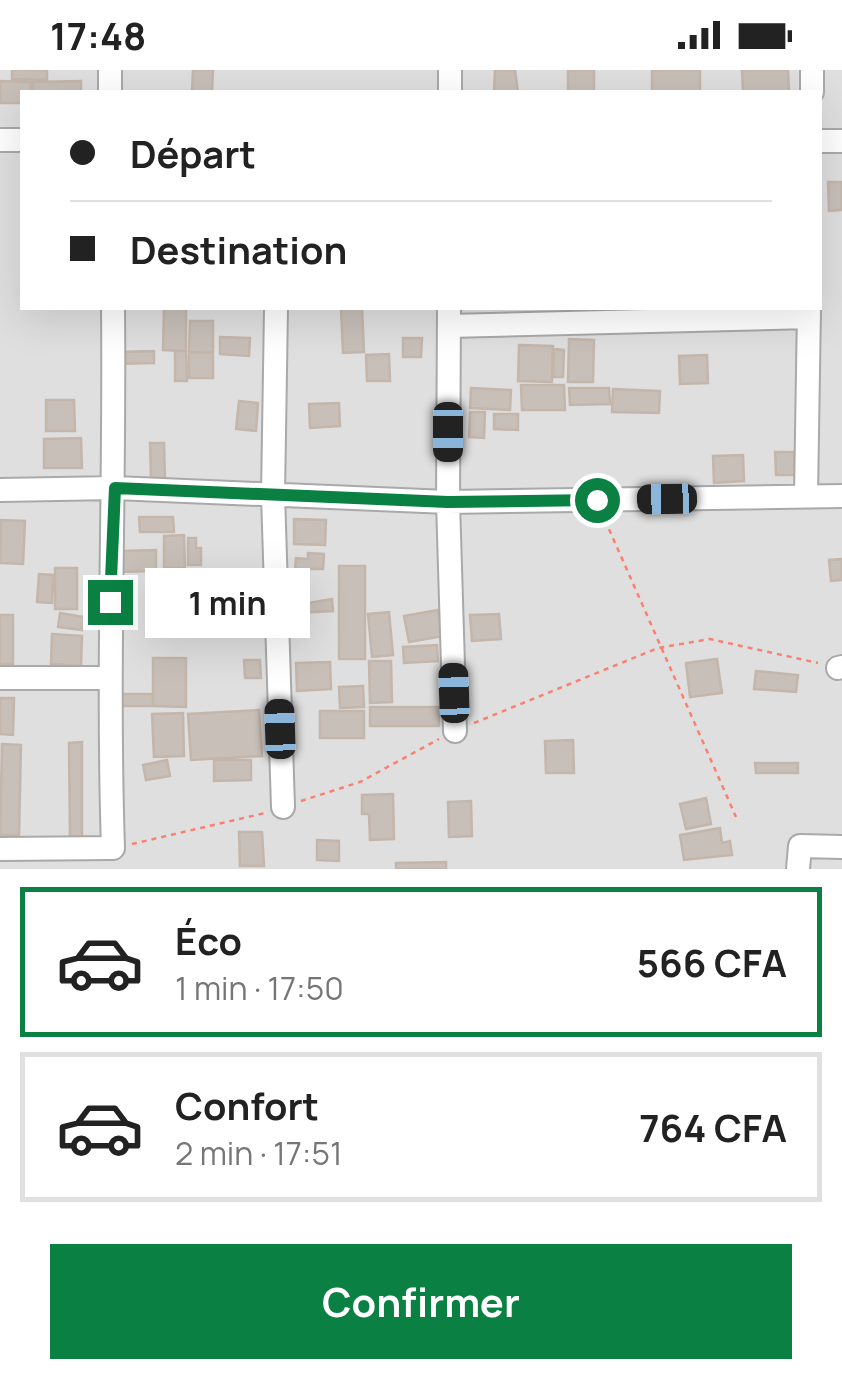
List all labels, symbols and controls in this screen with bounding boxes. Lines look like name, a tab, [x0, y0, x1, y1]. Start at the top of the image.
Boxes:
text: 17:48	[50, 9, 146, 61]
text: Départ	[130, 127, 256, 179]
text: Destination	[130, 223, 347, 275]
car	[433, 402, 463, 462]
route start	[575, 478, 620, 523]
car	[637, 483, 697, 515]
callout: 1 min	[145, 567, 310, 637]
route end	[88, 580, 133, 625]
text: 1 min	[188, 581, 267, 625]
car	[438, 662, 470, 724]
car	[264, 698, 296, 760]
text: Éco	[175, 914, 242, 966]
icon: car	[55, 917, 145, 1007]
text: 566 CFA	[637, 936, 787, 988]
text: 1 min · 17:50	[175, 966, 344, 1010]
text: Confort	[175, 1079, 319, 1131]
icon: car	[55, 1082, 145, 1172]
text: 764 CFA	[639, 1101, 787, 1153]
text: 2 min · 17:51	[175, 1131, 342, 1175]
button: Confirmer	[50, 1244, 792, 1359]

